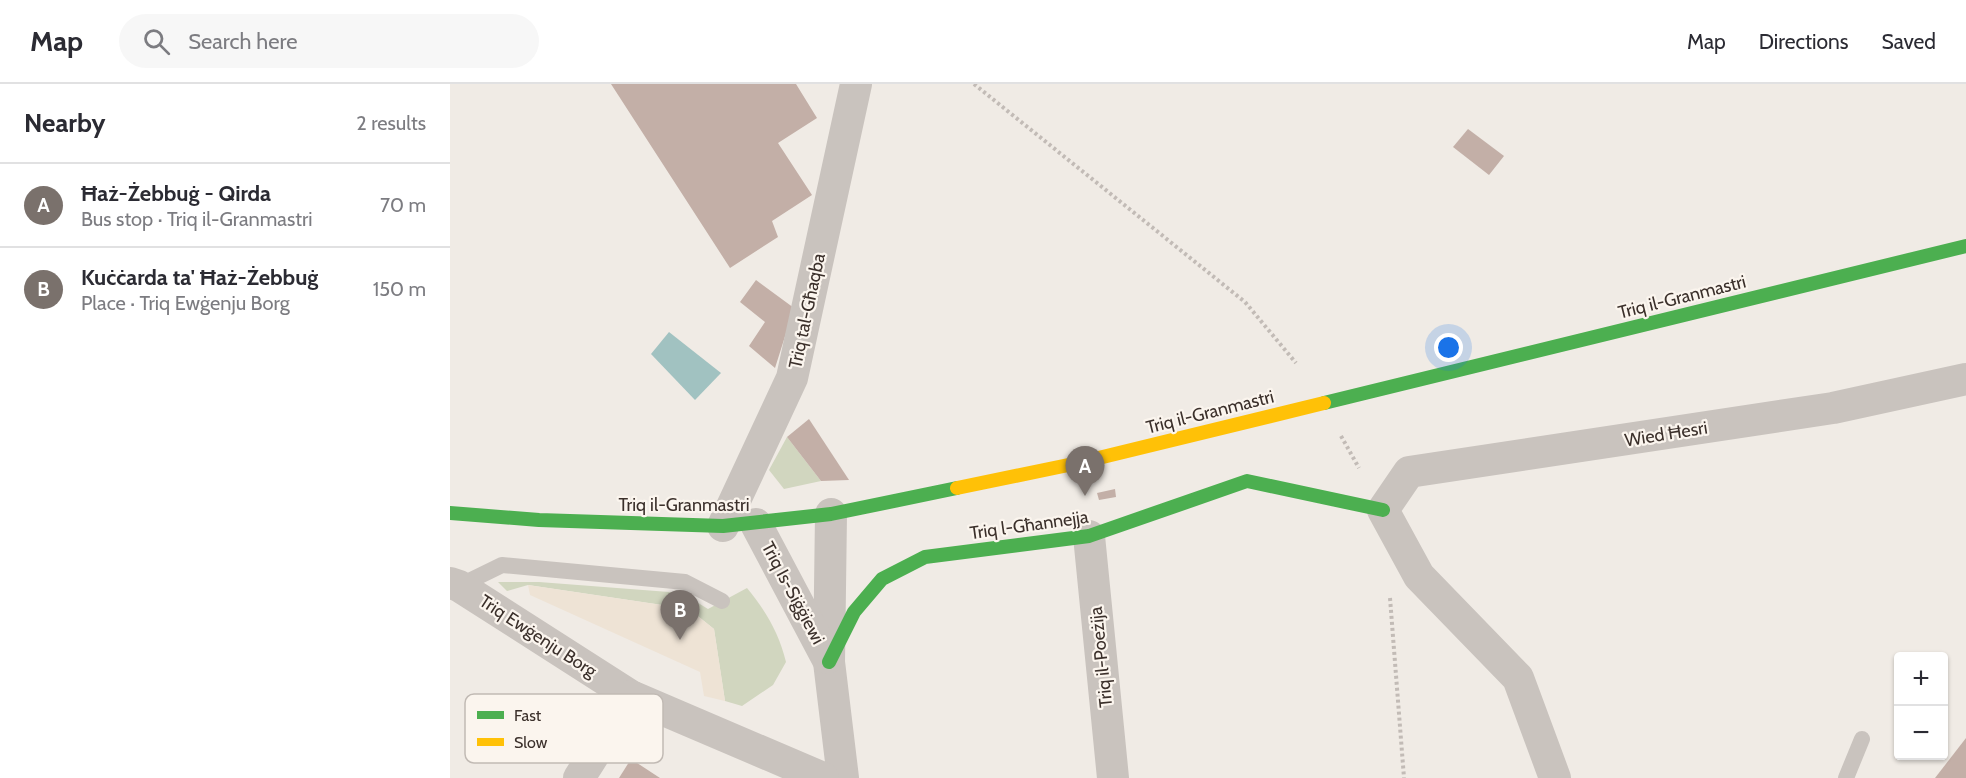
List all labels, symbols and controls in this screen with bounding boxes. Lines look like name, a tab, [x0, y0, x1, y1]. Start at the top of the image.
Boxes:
search box	[119, 14, 539, 68]
text: Map	[30, 24, 83, 58]
icon: search	[140, 25, 173, 58]
text: Search here	[188, 28, 297, 55]
text: Map	[1687, 29, 1726, 54]
text: Directions	[1759, 29, 1848, 54]
text: Saved	[1881, 29, 1936, 54]
text: Nearby	[24, 107, 105, 139]
text: 2 results	[356, 111, 426, 135]
text: Ħaż-Żebbuġ - Qirda	[81, 180, 271, 207]
text: A	[37, 193, 50, 217]
text: 70 m	[380, 193, 426, 217]
text: Bus stop · Triq il-Granmastri	[81, 207, 312, 231]
street label: Triq tal-Għaqba	[784, 251, 830, 371]
text: Kuċċarda ta' Ħaż-Żebbuġ	[81, 264, 318, 291]
street label: Triq il-Granmastri	[1616, 270, 1748, 324]
text: B	[37, 277, 50, 301]
text: 150 m	[373, 277, 426, 301]
text: Place · Triq Ewġenju Borg	[81, 291, 290, 315]
your location	[1434, 333, 1463, 362]
street label: Triq il-Granmastri	[1144, 385, 1276, 439]
street label: Wied Ħesri	[1623, 417, 1709, 451]
pin: A	[1066, 446, 1104, 496]
street label: Triq il-Granmastri	[619, 494, 750, 516]
street label: Triq l-Għannejja	[968, 506, 1090, 544]
street label: Triq Is-Siġġiewi	[757, 538, 829, 648]
street label: Triq Ewġenju Borg	[475, 590, 602, 683]
pin: B	[660, 590, 700, 640]
street label: Triq il-Poeżija	[1085, 605, 1117, 708]
map controls	[1894, 652, 1948, 760]
button: +	[1894, 652, 1948, 706]
legend	[465, 694, 663, 763]
text: Fast	[514, 706, 542, 725]
button: −	[1894, 706, 1948, 760]
text: Slow	[514, 733, 548, 752]

